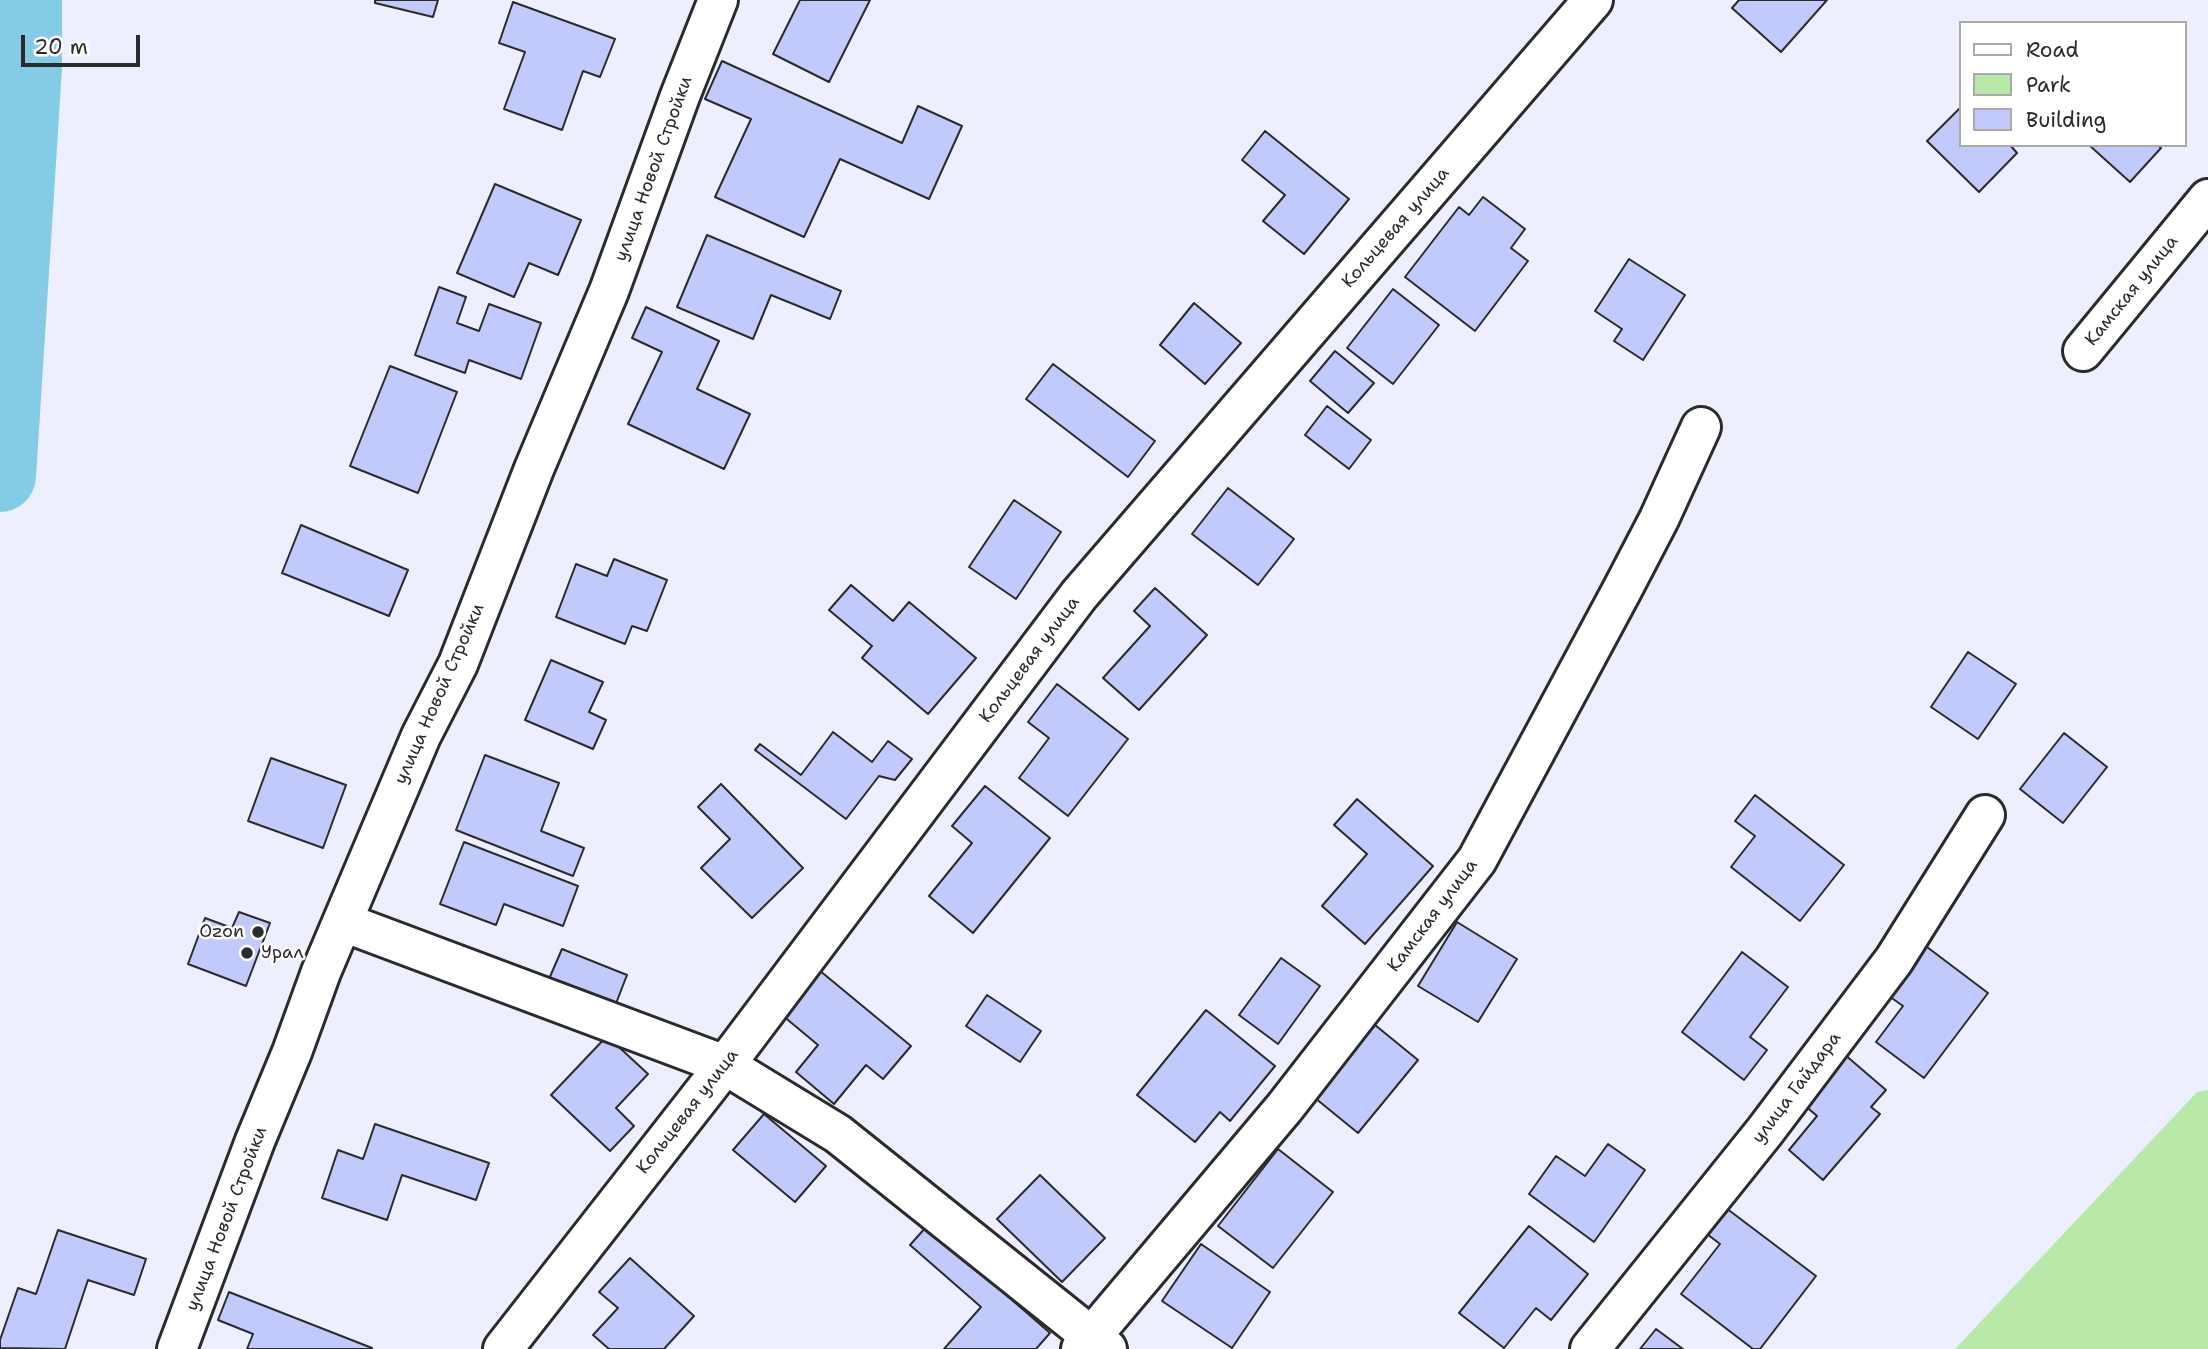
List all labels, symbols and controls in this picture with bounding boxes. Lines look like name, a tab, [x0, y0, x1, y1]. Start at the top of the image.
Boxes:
scale bar	[24, 21, 144, 65]
legend	[1960, 21, 2187, 147]
text: 20 m	[34, 33, 88, 61]
text: Road	[2026, 36, 2079, 64]
text: Park	[2026, 71, 2071, 99]
street label: улица Новой Стройки	[610, 73, 698, 265]
text: Building	[2026, 106, 2106, 134]
street label: Кольцевая улица	[1338, 163, 1454, 293]
street label: Камская улица	[2081, 231, 2183, 351]
street label: Кольцевая улица	[975, 592, 1085, 728]
street label: улица Новой Стройки	[390, 600, 490, 788]
street label: Камская улица	[1383, 855, 1483, 977]
place label: Ozon	[199, 921, 244, 943]
marker: Ozon	[250, 924, 266, 940]
place label: Урал	[261, 942, 303, 964]
marker: Урал	[239, 945, 255, 961]
street label: улица Гайдара	[1748, 1028, 1846, 1148]
street label: Кольцевая улица	[632, 1045, 744, 1179]
street label: улица Новой Стройки	[182, 1124, 272, 1314]

